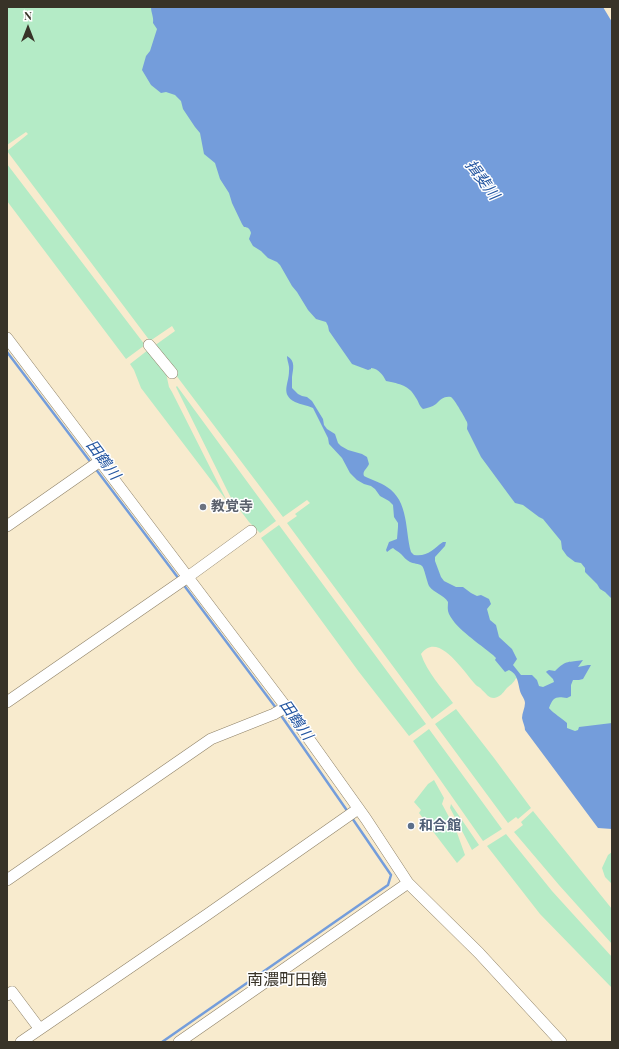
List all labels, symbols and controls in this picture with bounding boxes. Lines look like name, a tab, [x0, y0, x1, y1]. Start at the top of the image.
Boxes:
north arrow	[8, 8, 48, 48]
text: N	[24, 8, 32, 23]
water label: 揖斐川	[461, 157, 503, 203]
water label: 田鶴川	[82, 437, 124, 483]
place label: 教覚寺	[211, 499, 253, 515]
marker: 教覚寺	[198, 502, 208, 512]
water label: 田鶴川	[276, 696, 316, 744]
place label: 和合館	[419, 818, 461, 834]
marker: 和合館	[406, 821, 416, 831]
district label: 南濃町田鶴	[247, 970, 327, 990]

